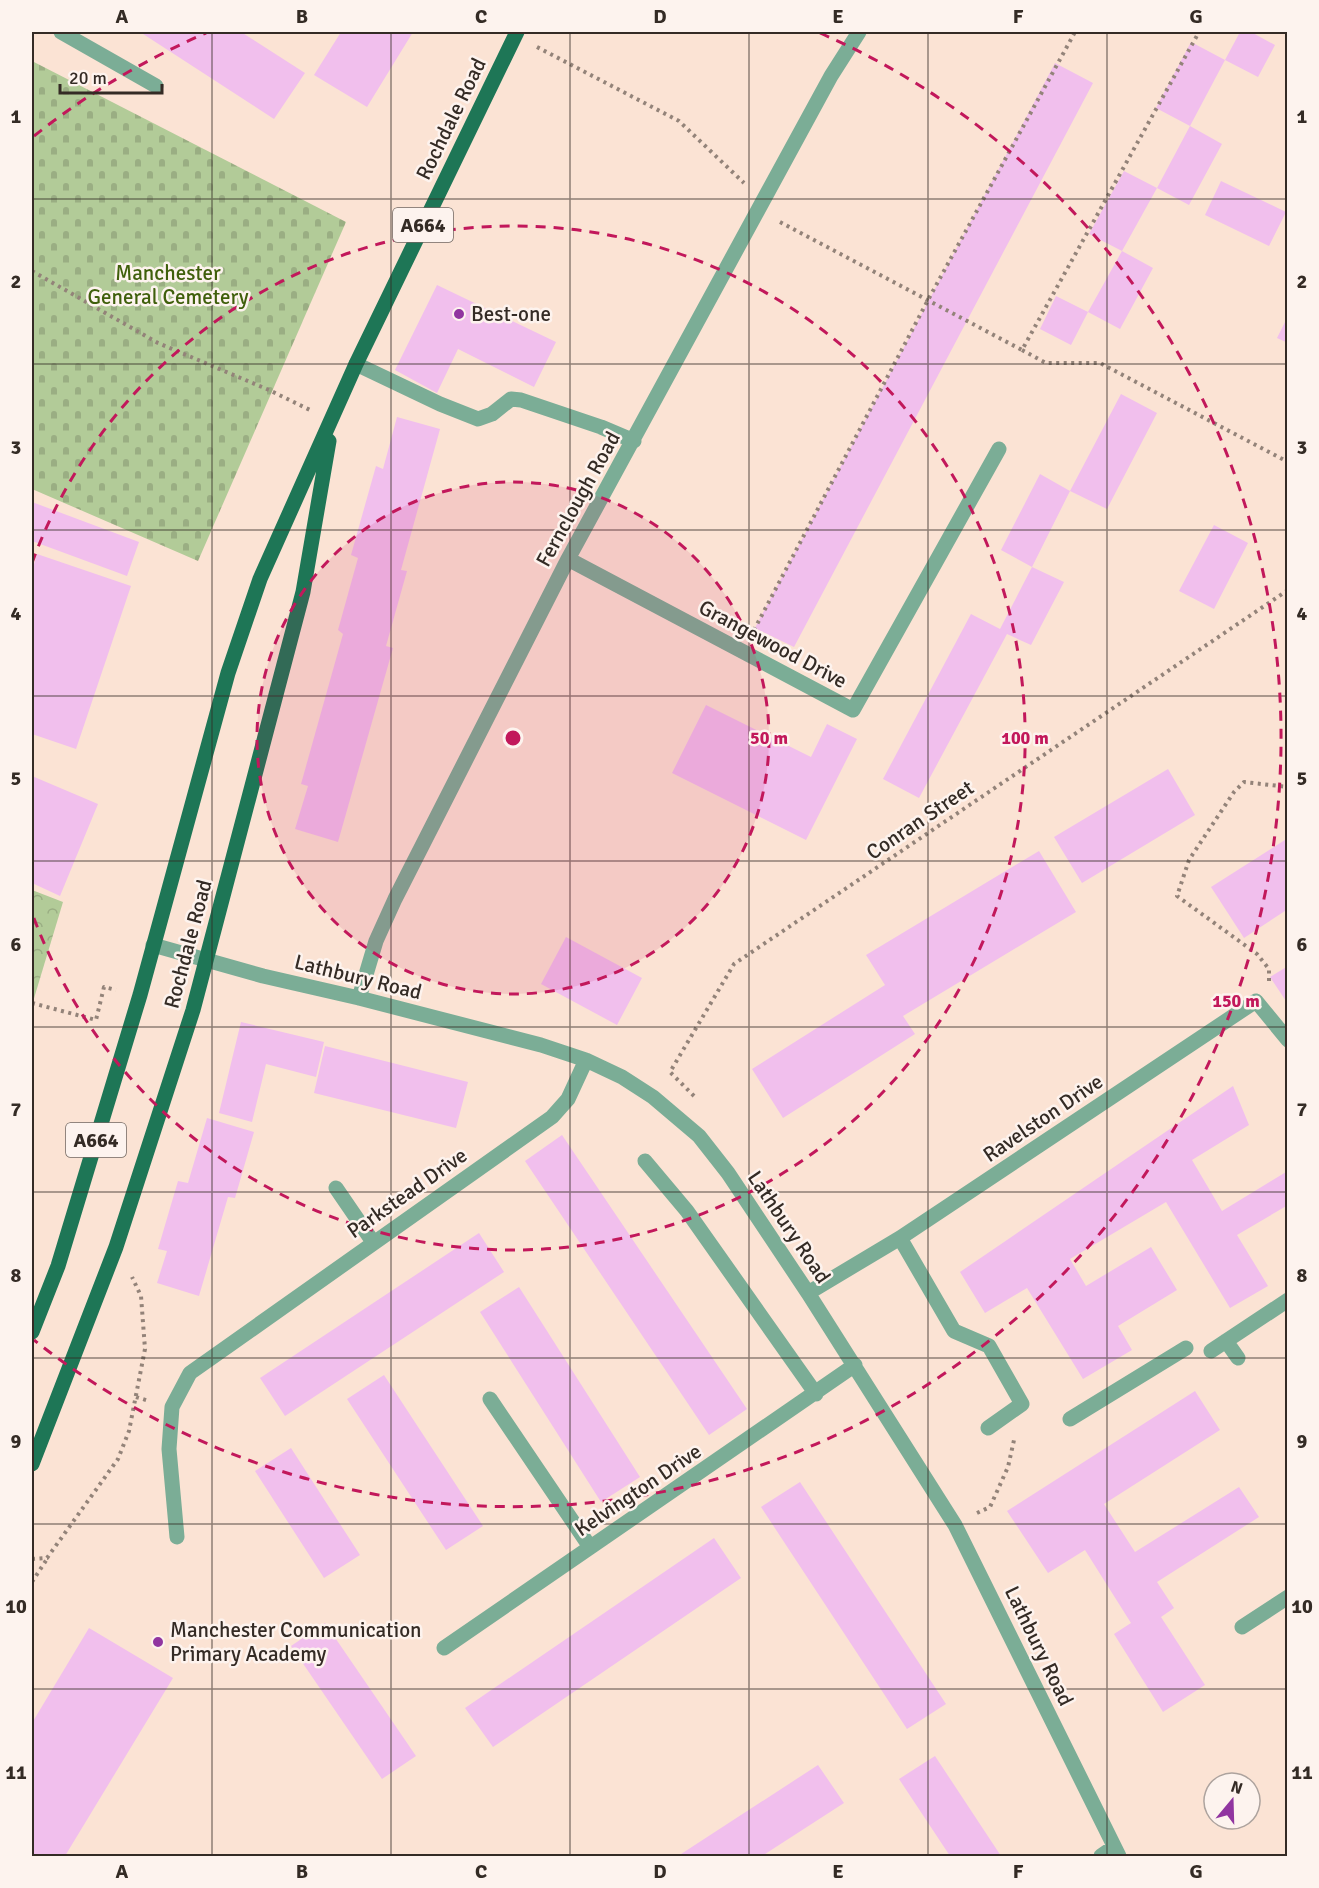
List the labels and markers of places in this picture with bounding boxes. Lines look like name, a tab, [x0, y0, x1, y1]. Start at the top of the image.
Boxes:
place label: Best-one	[471, 301, 551, 327]
marker: Best-one	[452, 307, 466, 321]
centre of rings	[503, 728, 523, 748]
place label: Manchester Communication Primary Academy	[170, 1617, 422, 1667]
marker: Manchester Communication Primary Academy	[151, 1635, 165, 1649]

